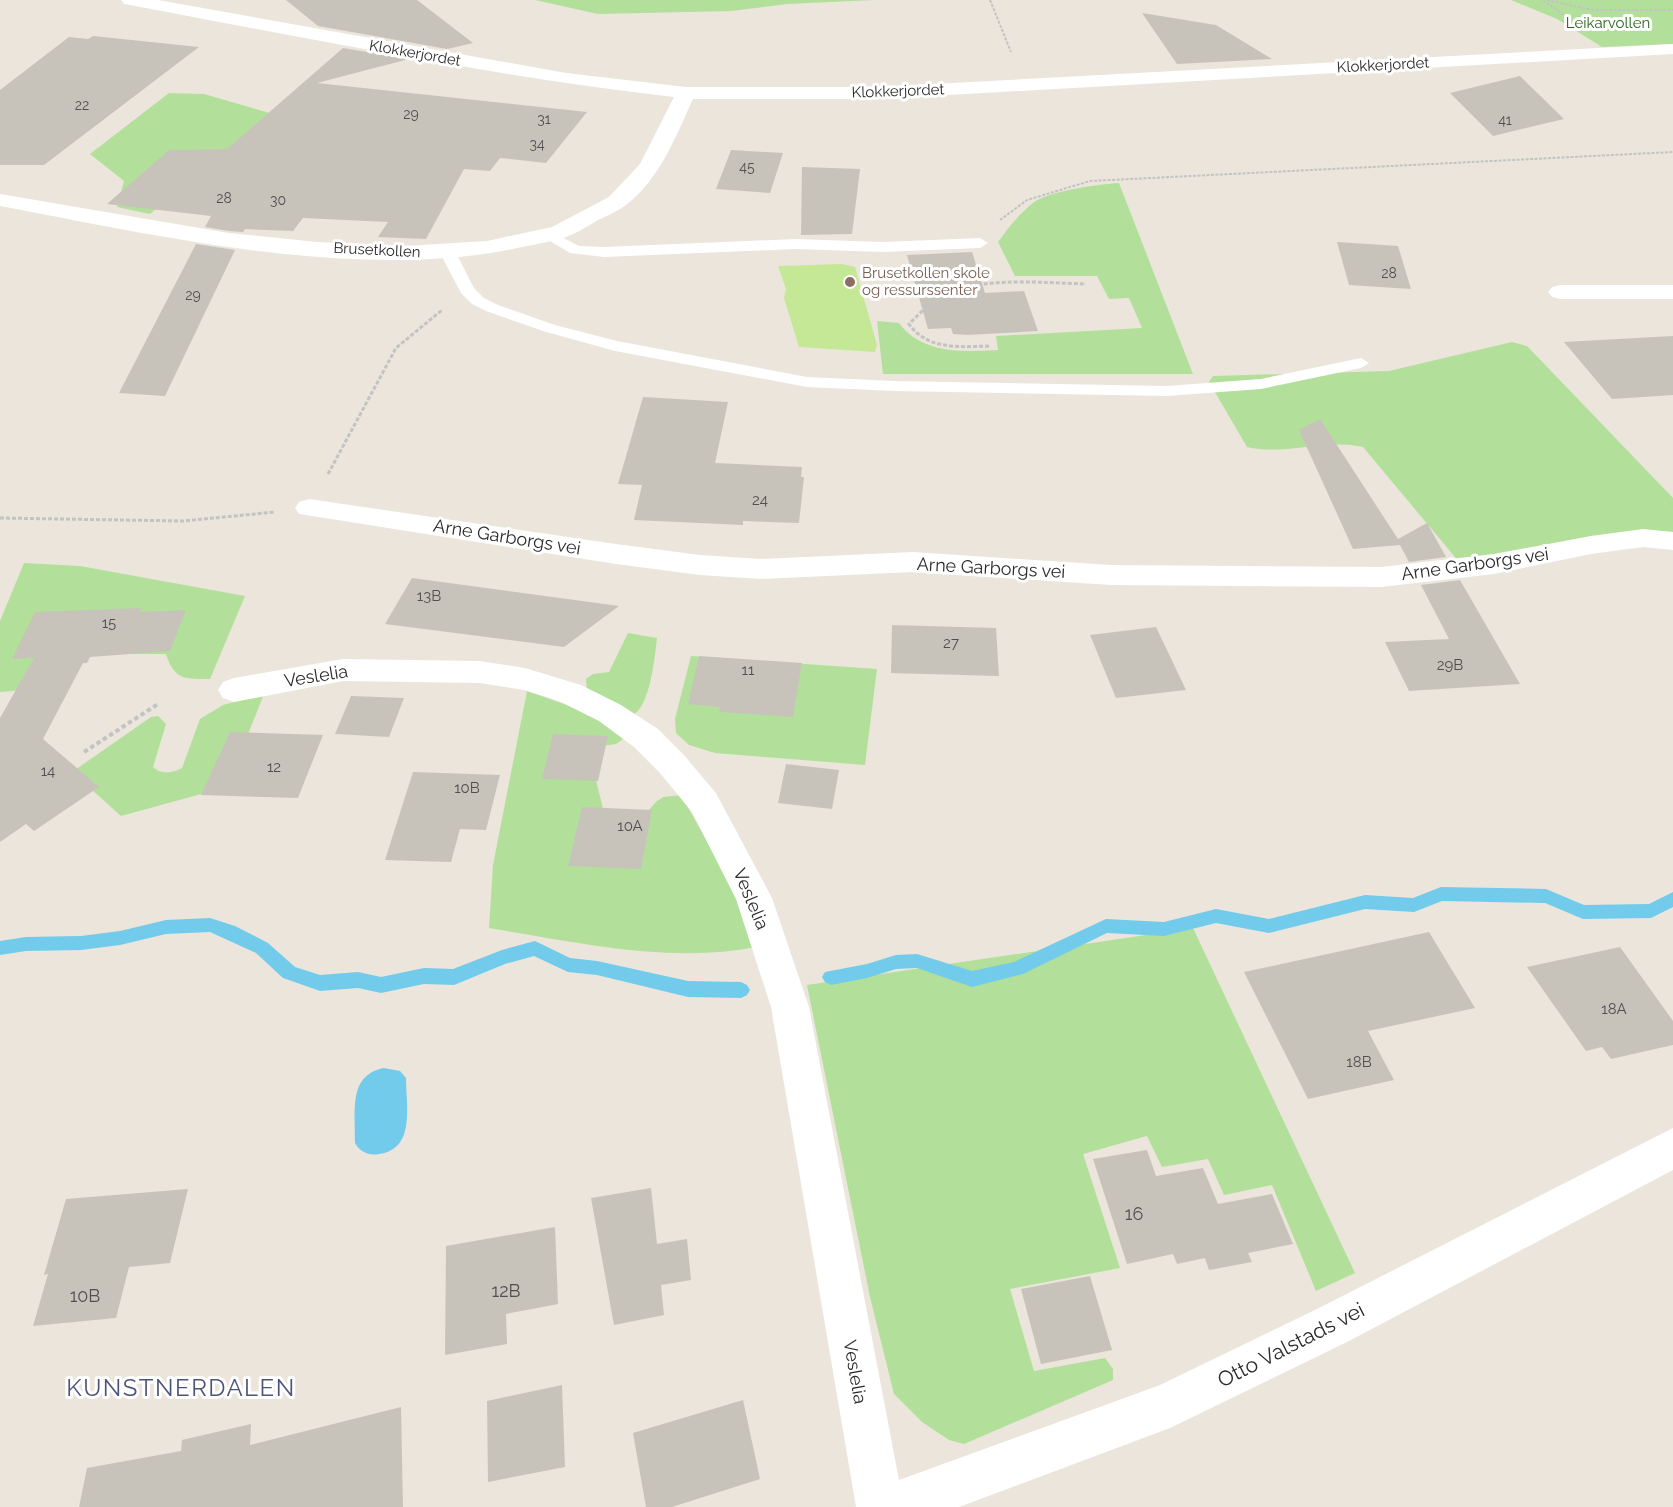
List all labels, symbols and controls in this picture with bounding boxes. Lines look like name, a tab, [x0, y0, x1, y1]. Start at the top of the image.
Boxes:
park label: Leikarvollen	[1566, 14, 1650, 32]
street label: Klokkerjordet	[368, 36, 462, 70]
street label: Klokkerjordet	[1336, 54, 1430, 76]
street label: Klokkerjordet	[851, 80, 945, 102]
house number: 22	[75, 97, 89, 113]
house number: 29	[403, 106, 419, 122]
house number: 31	[537, 111, 551, 127]
house number: 41	[1498, 112, 1512, 128]
house number: 34	[529, 136, 545, 152]
house number: 45	[739, 159, 755, 175]
house number: 28	[216, 190, 232, 206]
house number: 30	[270, 192, 286, 208]
street label: Brusetkollen	[333, 239, 421, 261]
place label: Brusetkollen skole og ressurssenter	[862, 264, 990, 299]
house number: 28	[1381, 265, 1397, 281]
marker: Brusetkollen skole og ressurssenter	[843, 275, 857, 289]
house number: 29	[185, 287, 201, 303]
house number: 24	[752, 491, 768, 509]
street label: Arne Garborgs vei	[432, 515, 582, 559]
street label: Arne Garborgs vei	[1400, 543, 1550, 584]
street label: Arne Garborgs vei	[916, 553, 1066, 582]
house number: 13B	[417, 587, 441, 605]
house number: 15	[102, 614, 116, 632]
house number: 27	[943, 634, 959, 652]
house number: 29B	[1437, 656, 1463, 674]
street label: Veslelia	[282, 660, 349, 691]
house number: 11	[742, 661, 755, 679]
house number: 12	[267, 758, 281, 776]
house number: 14	[41, 762, 55, 780]
house number: 10B	[454, 779, 480, 797]
house number: 10A	[617, 817, 643, 835]
street label: Veslelia	[729, 865, 774, 933]
house number: 18A	[1601, 1000, 1627, 1018]
house number: 18B	[1346, 1053, 1372, 1071]
house number: 16	[1125, 1203, 1143, 1224]
house number: 12B	[491, 1280, 521, 1301]
house number: 10B	[70, 1285, 100, 1306]
street label: Otto Valstads vei	[1213, 1297, 1368, 1392]
street label: Veslelia	[840, 1338, 871, 1405]
district label: KUNSTNERDALEN	[66, 1373, 296, 1402]

